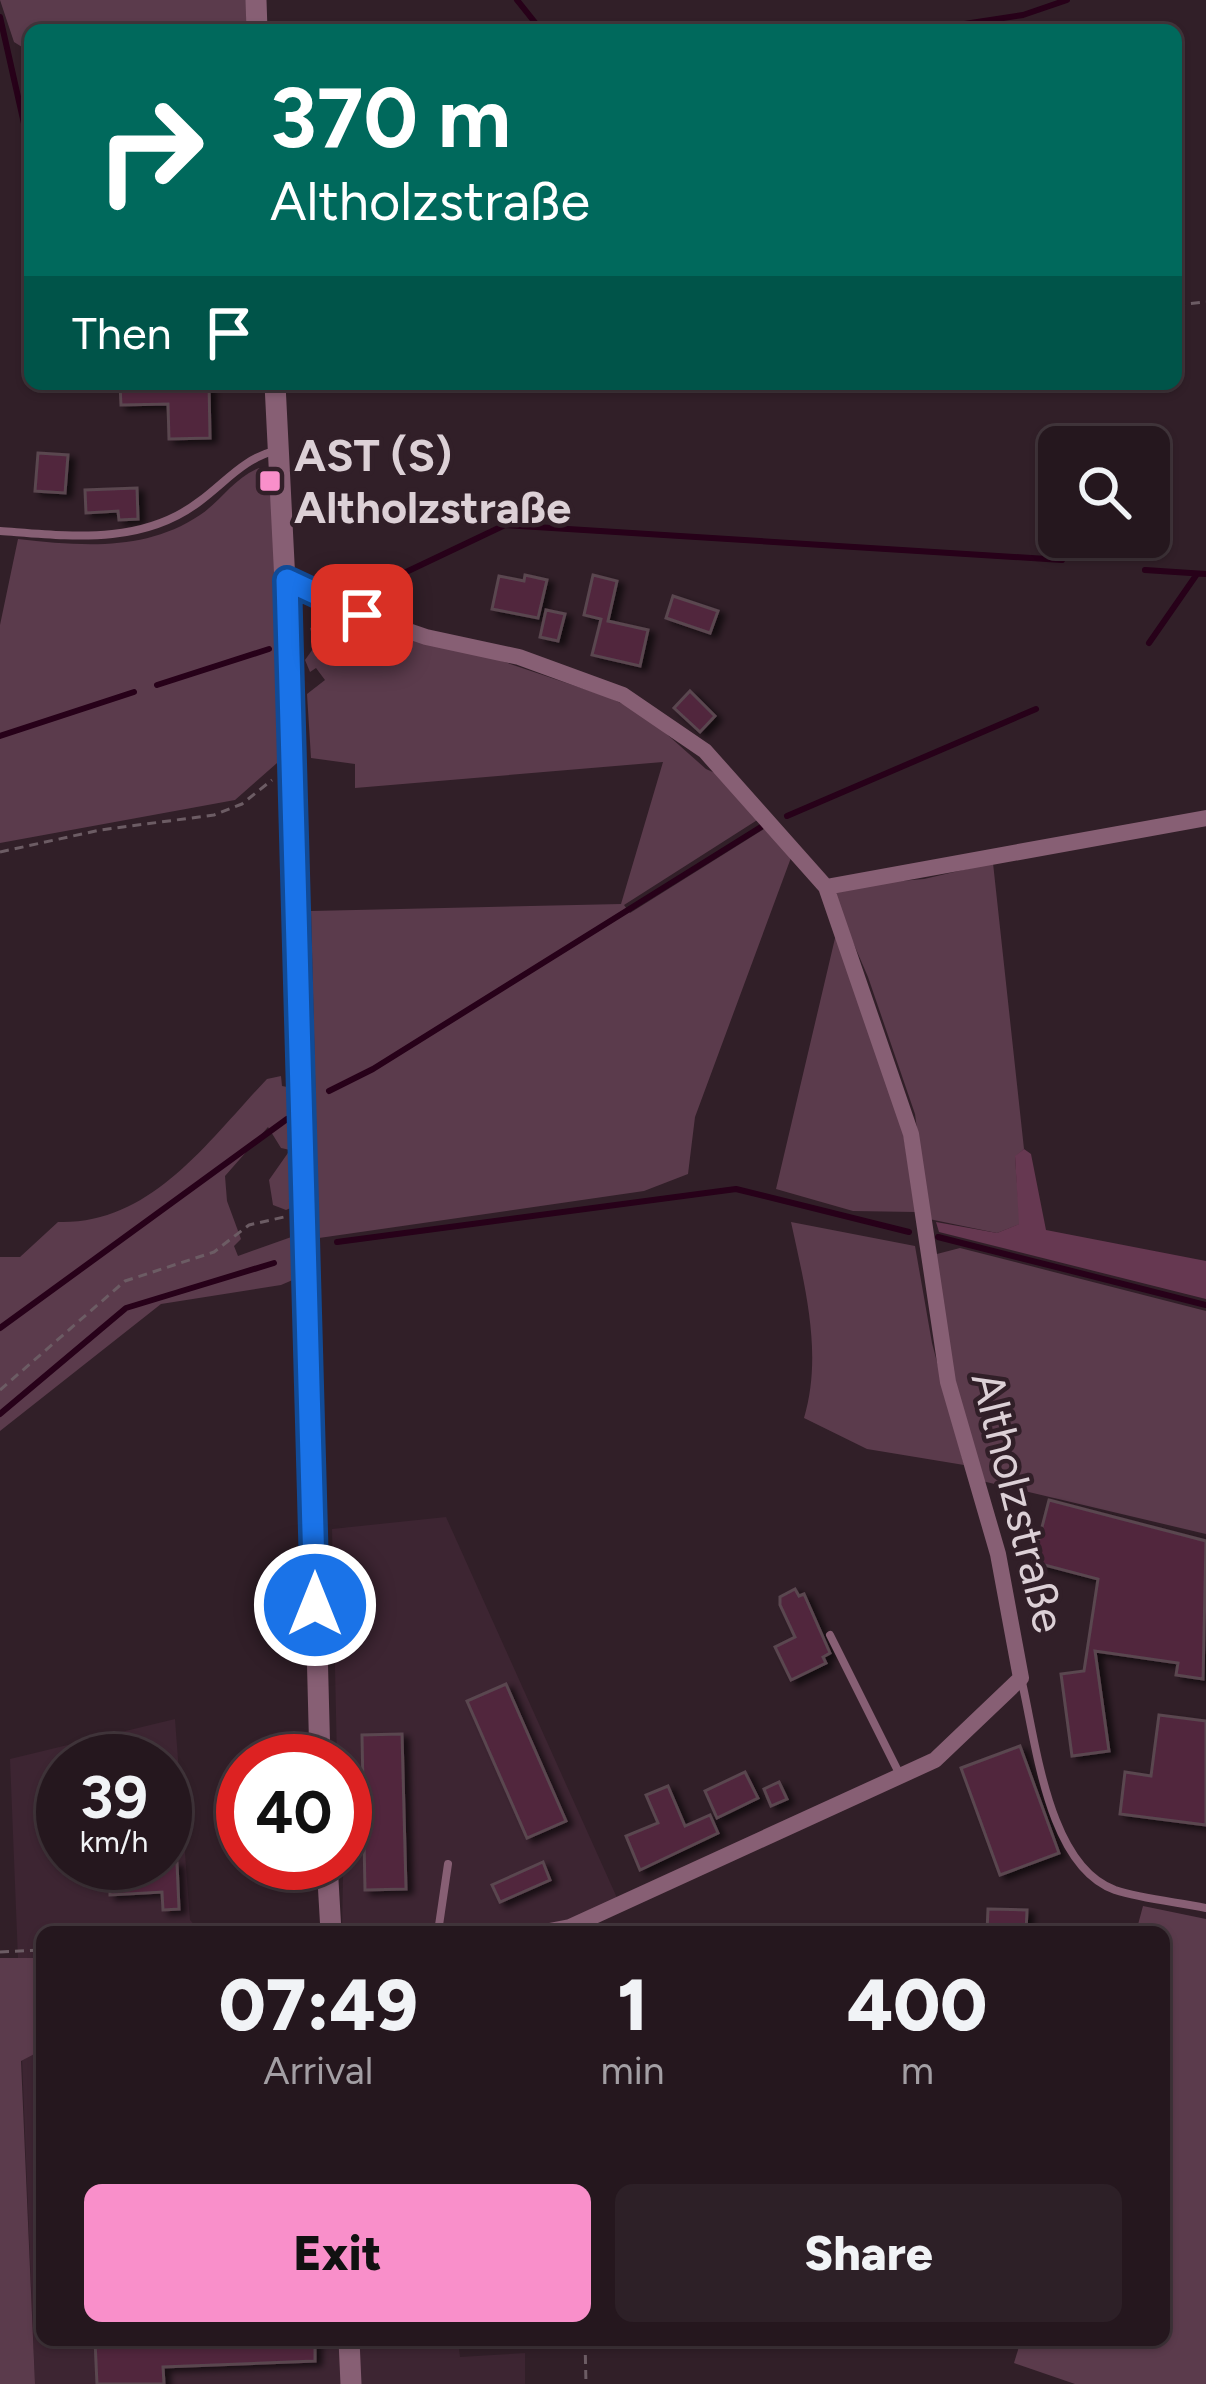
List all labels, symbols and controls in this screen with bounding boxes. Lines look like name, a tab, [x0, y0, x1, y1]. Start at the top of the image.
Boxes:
text: 370 m	[270, 67, 511, 168]
icon: right	[72, 72, 228, 228]
text: Altholzstraße	[270, 169, 590, 234]
icon: arrive	[196, 300, 262, 366]
text: Then	[72, 306, 172, 360]
map controls	[1038, 426, 1170, 558]
button: search	[1038, 426, 1170, 558]
place label: AST (S) Altholzstraße	[294, 428, 571, 534]
marker: AST (S) Altholzstraße	[257, 468, 283, 494]
pin	[311, 564, 413, 666]
icon: arrive	[329, 582, 395, 648]
street label: Altholzstraße	[961, 1366, 1077, 1638]
position arrow	[252, 1542, 378, 1668]
speed limit sign: 40	[216, 1734, 372, 1890]
text: 39	[80, 1761, 148, 1833]
text: km/h	[80, 1823, 148, 1860]
text: 07:49	[219, 1962, 418, 2048]
text: 1	[617, 1962, 648, 2048]
text: 400	[847, 1962, 987, 2048]
text: Arrival	[263, 2047, 373, 2094]
text: min	[601, 2047, 665, 2094]
text: m	[901, 2047, 934, 2094]
button: Exit	[84, 2184, 591, 2322]
button: Share	[615, 2184, 1122, 2322]

